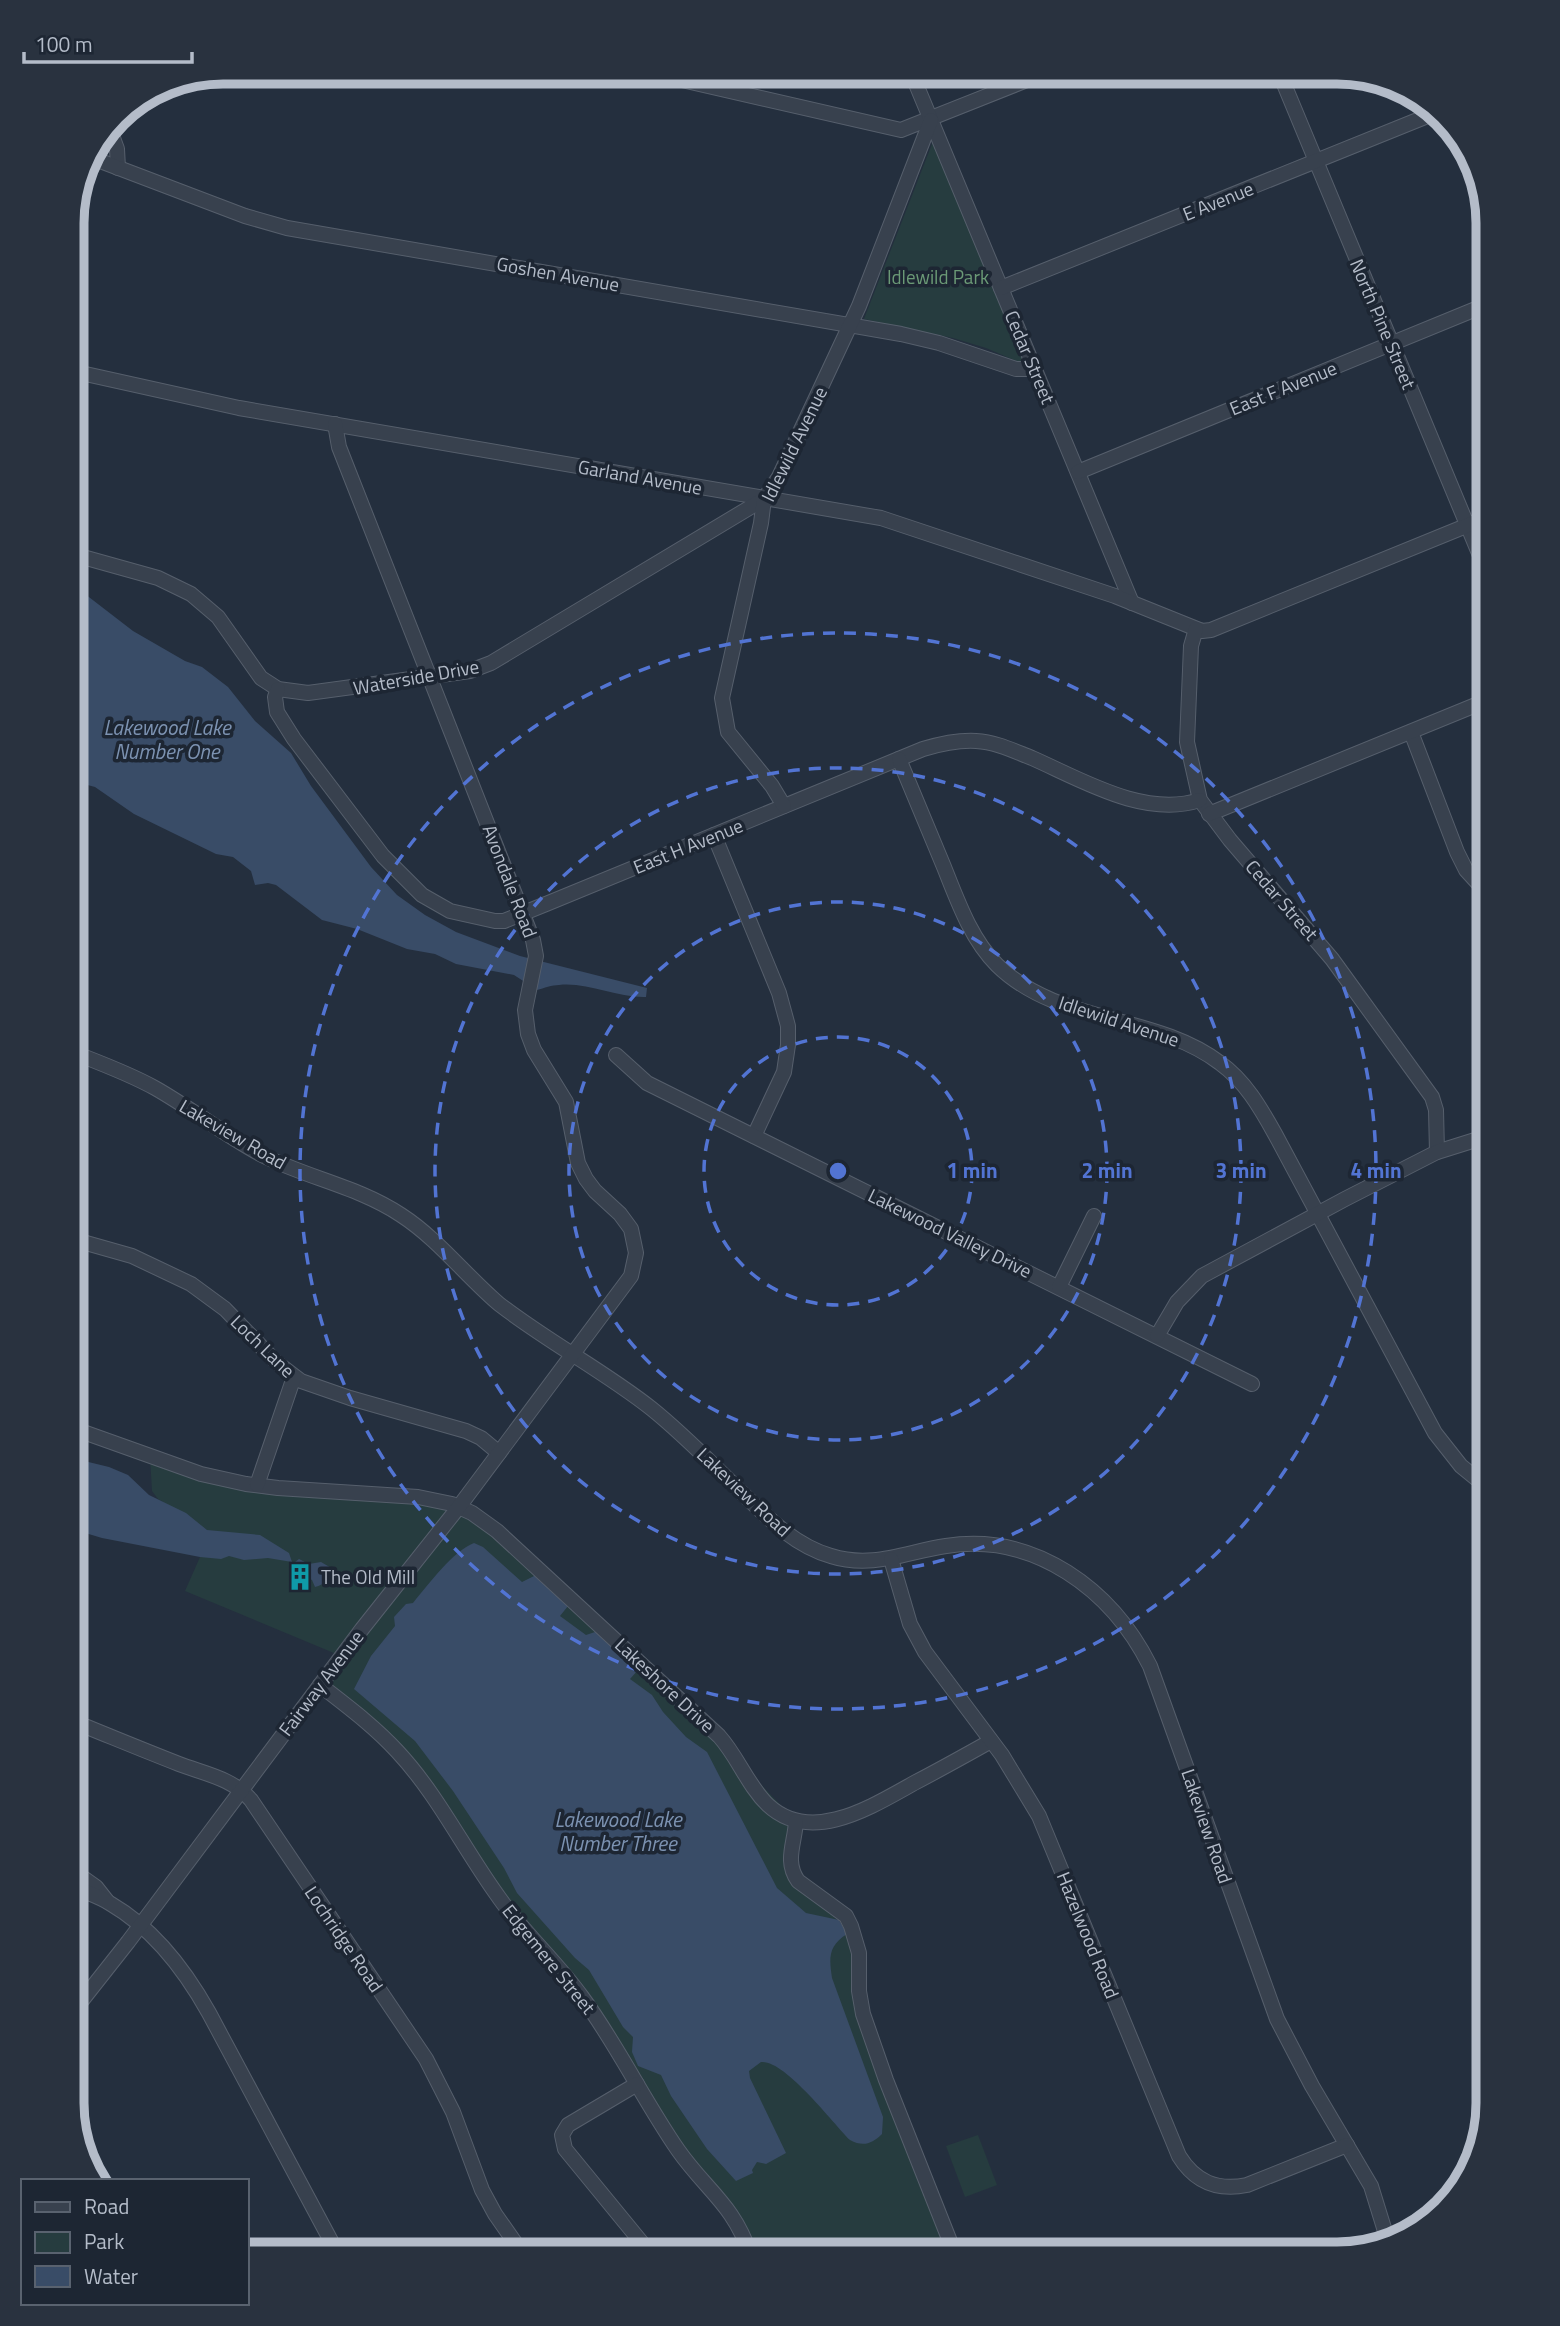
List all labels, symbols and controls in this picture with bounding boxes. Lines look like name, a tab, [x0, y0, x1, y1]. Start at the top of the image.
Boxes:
scale bar	[24, 21, 192, 65]
text: 100 m	[35, 28, 92, 60]
street label: E Avenue	[1178, 173, 1258, 228]
street label: Goshen Avenue	[494, 248, 622, 299]
street label: North Pine Street	[1343, 254, 1424, 394]
park label: Idlewild Park	[887, 262, 989, 291]
street label: Cedar Street	[998, 306, 1063, 408]
street label: East F Avenue	[1225, 353, 1341, 422]
street label: Idlewild Avenue	[753, 381, 834, 506]
street label: Garland Avenue	[576, 451, 704, 502]
street label: Waterside Drive	[351, 651, 481, 702]
water label: Lakewood Lake Number One	[103, 711, 232, 767]
street label: East H Avenue	[629, 810, 747, 881]
street label: Avondale Road	[476, 820, 545, 942]
street label: Cedar Street	[1239, 853, 1326, 947]
street label: Idlewild Avenue	[1055, 987, 1183, 1054]
street label: Lakeview Road	[174, 1091, 292, 1176]
text: 1 min	[946, 1154, 998, 1186]
text: 2 min	[1081, 1154, 1133, 1186]
text: 3 min	[1215, 1154, 1267, 1186]
text: 4 min	[1350, 1154, 1402, 1186]
centre of rings	[826, 1159, 850, 1183]
street label: Lakewood Valley Drive	[863, 1180, 1037, 1285]
street label: Loch Lane	[224, 1307, 302, 1384]
street label: Lakeview Road	[691, 1440, 798, 1543]
building icon: The Old Mill	[285, 1562, 315, 1592]
place label: The Old Mill	[321, 1562, 415, 1591]
street label: Fairway Avenue	[271, 1624, 370, 1742]
street label: Lakeshore Drive	[609, 1630, 722, 1739]
street label: Lakeview Road	[1174, 1765, 1241, 1887]
water label: Lakewood Lake Number Three	[554, 1803, 683, 1859]
street label: Hazelwood Road	[1050, 1867, 1127, 2003]
street label: Lochridge Road	[298, 1880, 391, 1998]
street label: Edgemere Street	[496, 1897, 603, 2020]
legend	[21, 2179, 248, 2305]
text: Road	[84, 2190, 129, 2222]
text: Park	[84, 2225, 124, 2257]
text: Water	[84, 2260, 138, 2292]

